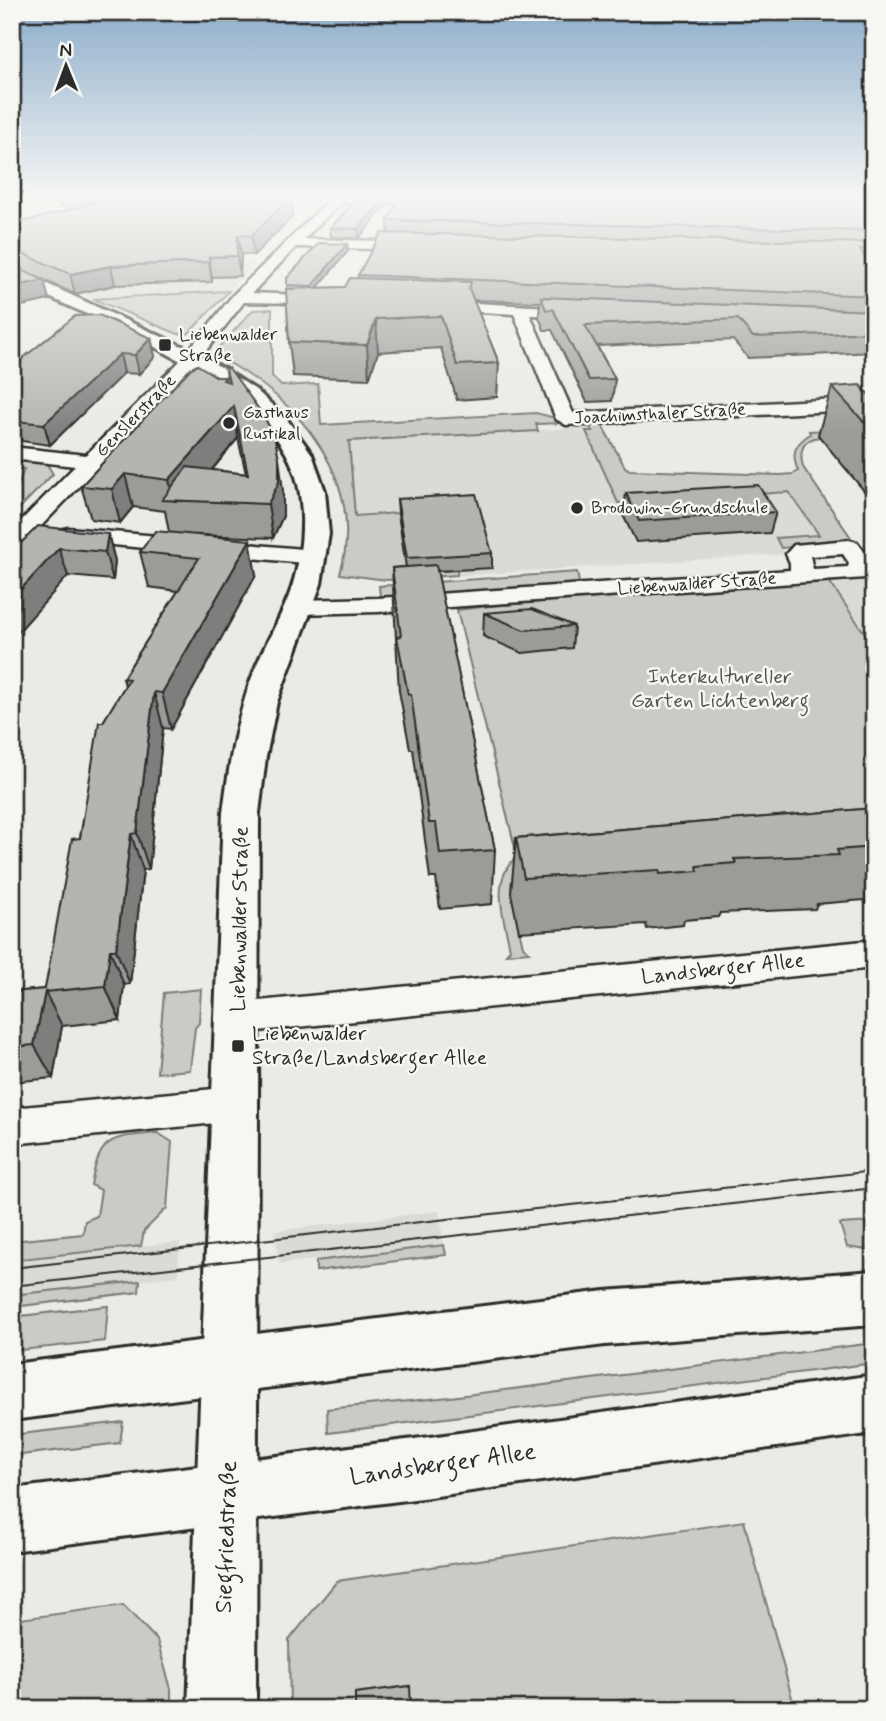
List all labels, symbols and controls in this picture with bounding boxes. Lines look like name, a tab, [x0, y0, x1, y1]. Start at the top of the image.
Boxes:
north arrow	[32, 32, 102, 102]
text: N	[59, 38, 72, 63]
place label: Liebenwalder Straße	[179, 323, 278, 368]
marker: Liebenwalder Straße	[157, 337, 173, 353]
street label: Genslerstraße	[90, 369, 182, 463]
street label: Joachimsthaler Straße	[573, 398, 747, 430]
place label: Gasthaus Rustikal	[243, 401, 309, 446]
marker: Gasthaus Rustikal	[221, 415, 237, 431]
place label: Brodowin-Grundschule	[591, 496, 768, 520]
marker: Brodowin-Grundschule	[569, 500, 585, 516]
street label: Liebenwalder Straße	[617, 566, 777, 602]
park label: Interkultureller Garten Lichtenberg	[631, 663, 809, 717]
street label: Liebenwalder Straße	[224, 826, 256, 1012]
street label: Landsberger Allee	[640, 946, 806, 993]
place label: Liebenwalder Straße/Landsberger Allee	[252, 1020, 487, 1074]
marker: Liebenwalder Straße/Landsberger Allee	[230, 1038, 246, 1054]
street label: Landsberger Allee	[348, 1437, 539, 1496]
street label: Siegfriedstraße	[209, 1460, 248, 1614]

